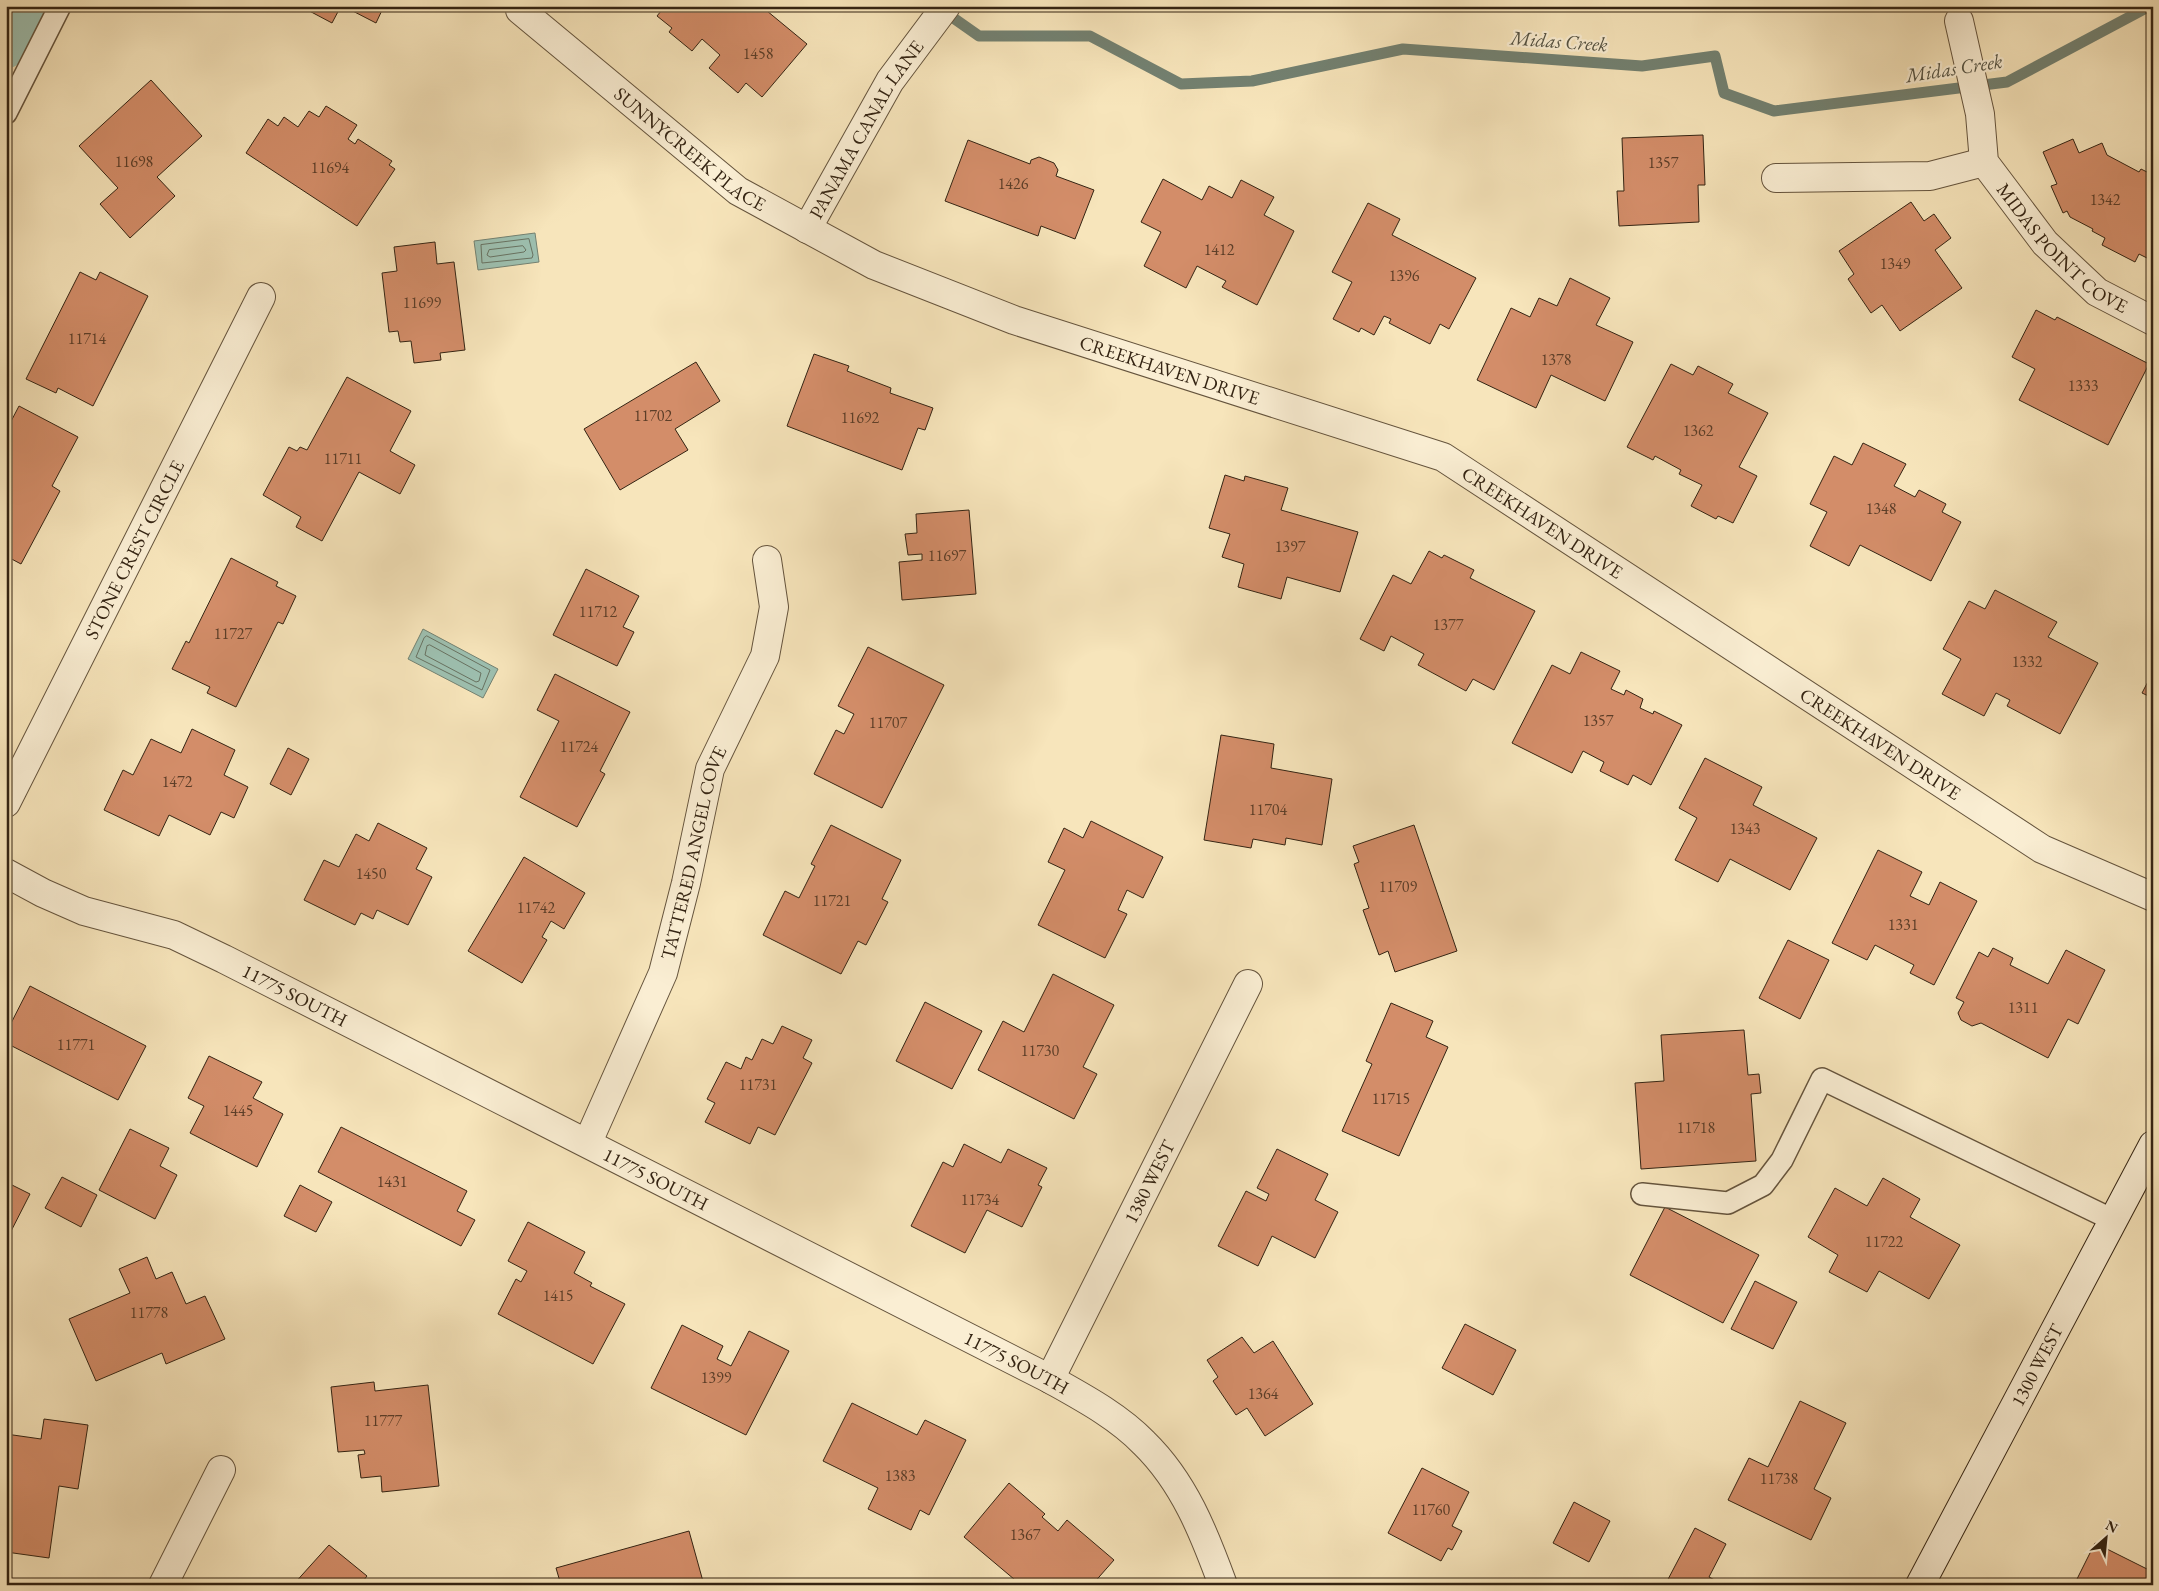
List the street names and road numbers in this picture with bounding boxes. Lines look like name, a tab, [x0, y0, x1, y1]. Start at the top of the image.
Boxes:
street label: PANAMA CANAL LANE	[803, 35, 930, 223]
street label: SUNNYCREEK PLACE	[609, 81, 771, 217]
street label: MIDAS POINT COVE	[1991, 178, 2132, 319]
street label: CREEKHAVEN DRIVE	[1076, 330, 1263, 411]
street label: STONE CREST CIRCLE	[79, 456, 190, 643]
street label: CREEKHAVEN DRIVE	[1457, 461, 1628, 585]
street label: CREEKHAVEN DRIVE	[1795, 682, 1966, 806]
street label: TATTERED ANGEL COVE	[655, 741, 733, 962]
street label: 11775 SOUTH	[238, 958, 352, 1033]
street label: 1380 WEST	[1118, 1136, 1181, 1227]
street label: 11775 SOUTH	[599, 1142, 713, 1216]
street label: 1300 WEST	[2005, 1319, 2069, 1411]
street label: 11775 SOUTH	[960, 1325, 1074, 1400]

